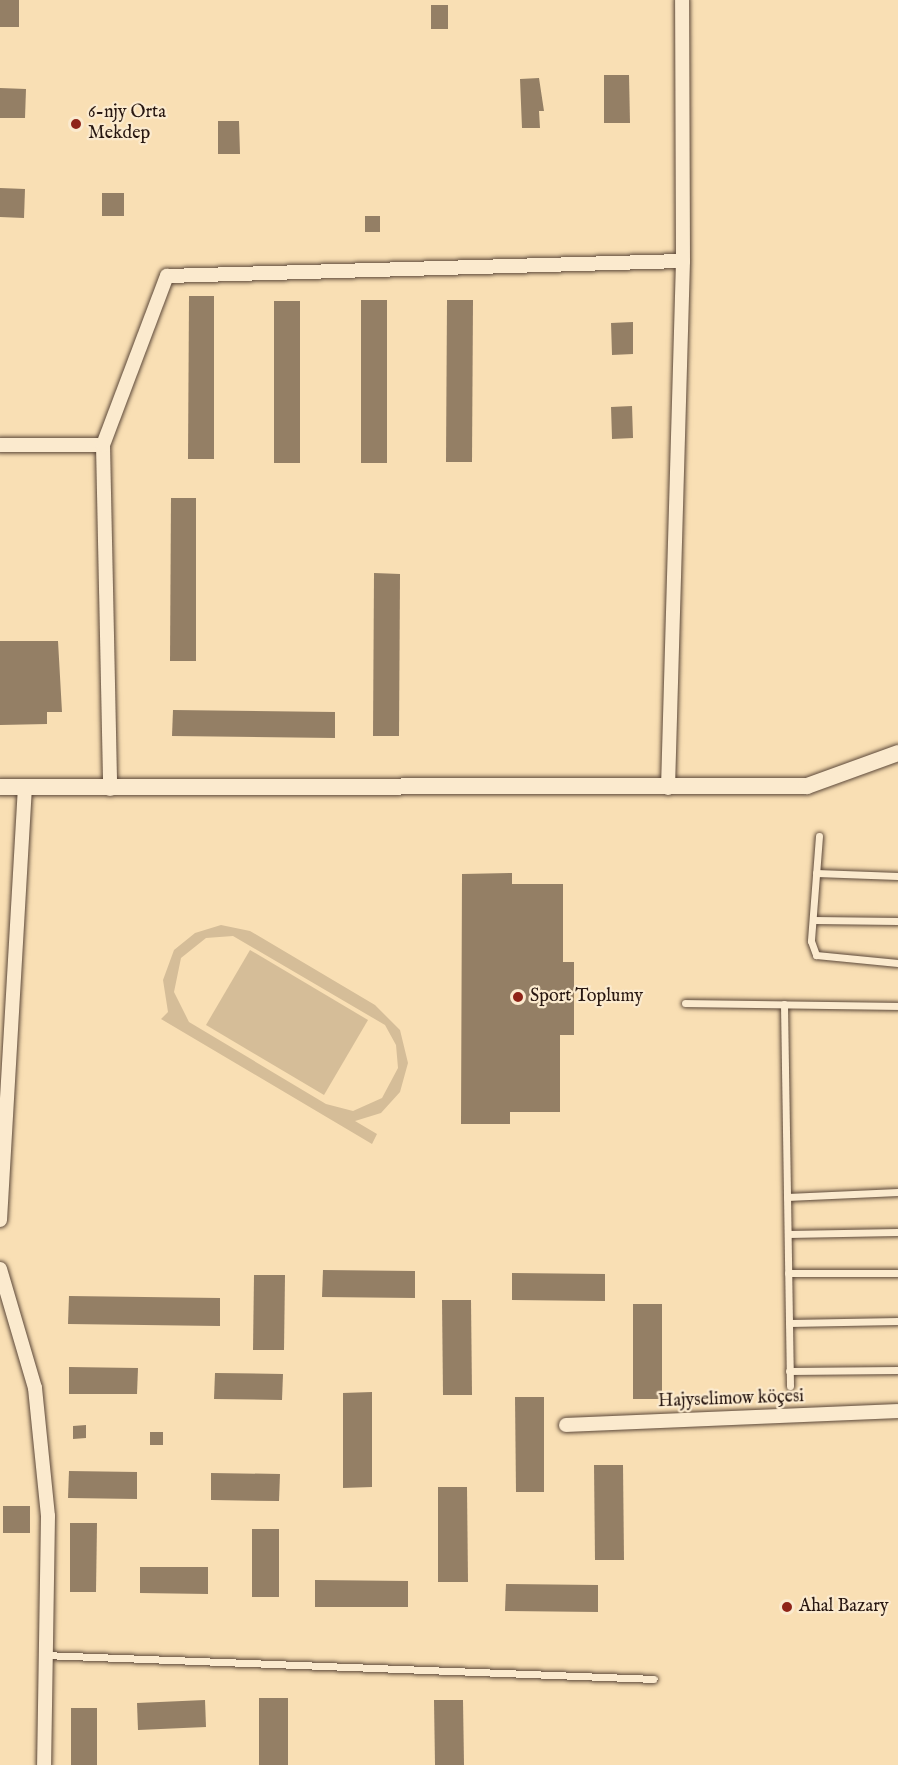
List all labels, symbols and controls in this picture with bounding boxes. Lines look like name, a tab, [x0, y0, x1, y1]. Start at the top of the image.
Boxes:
place label: 6-njy Orta Mekdep	[88, 103, 166, 146]
marker: 6-njy Orta Mekdep	[69, 117, 83, 131]
place label: Sport Toplumy	[530, 986, 643, 1008]
marker: Sport Toplumy	[511, 990, 525, 1004]
street label: Hajyselimow köçesi	[658, 1387, 804, 1413]
place label: Ahal Bazary	[799, 1596, 889, 1618]
marker: Ahal Bazary	[780, 1600, 794, 1614]

